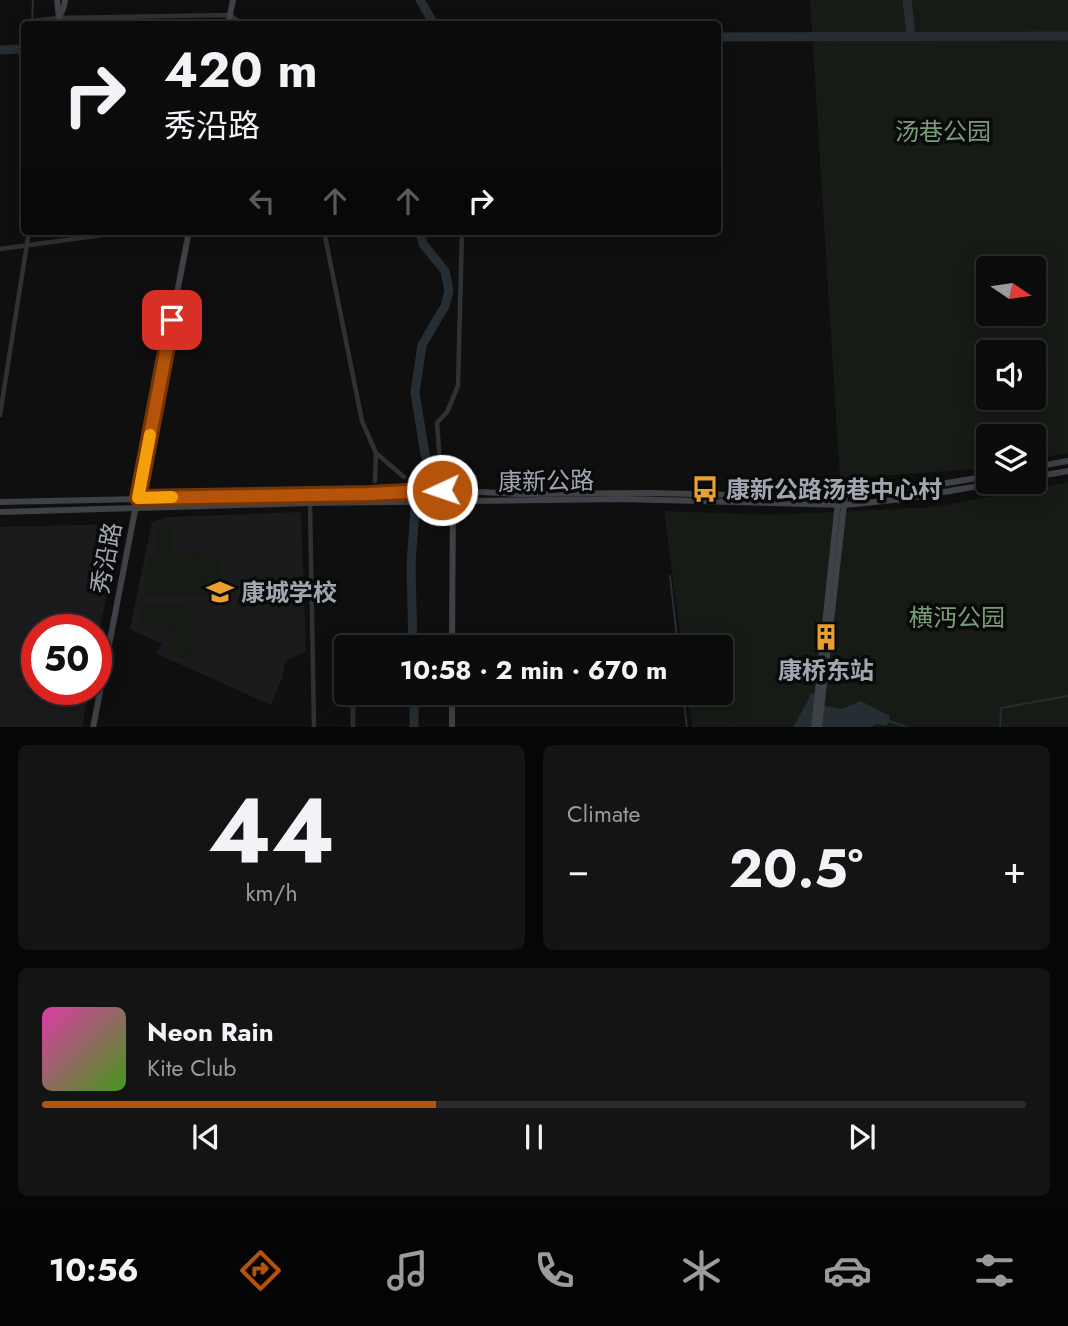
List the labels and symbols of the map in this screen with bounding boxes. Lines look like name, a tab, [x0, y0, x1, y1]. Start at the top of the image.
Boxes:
park label: 汤巷公园	[895, 114, 991, 149]
north arrow	[976, 256, 1046, 326]
pin	[142, 290, 202, 350]
position arrow	[405, 453, 479, 527]
street label: 康新公路	[498, 463, 594, 499]
place label: 康新公路汤巷中心村	[726, 472, 942, 507]
bus stop icon: 康新公路汤巷中心村	[690, 474, 720, 504]
street label: 秀沿路	[82, 519, 130, 597]
place label: 康城学校	[241, 575, 337, 610]
school or university icon: 康城学校	[205, 577, 235, 607]
park label: 横沔公园	[909, 600, 1005, 635]
speed limit sign: 50	[21, 614, 112, 705]
building icon: 康桥东站	[811, 622, 841, 652]
place label: 康桥东站	[778, 653, 874, 688]

